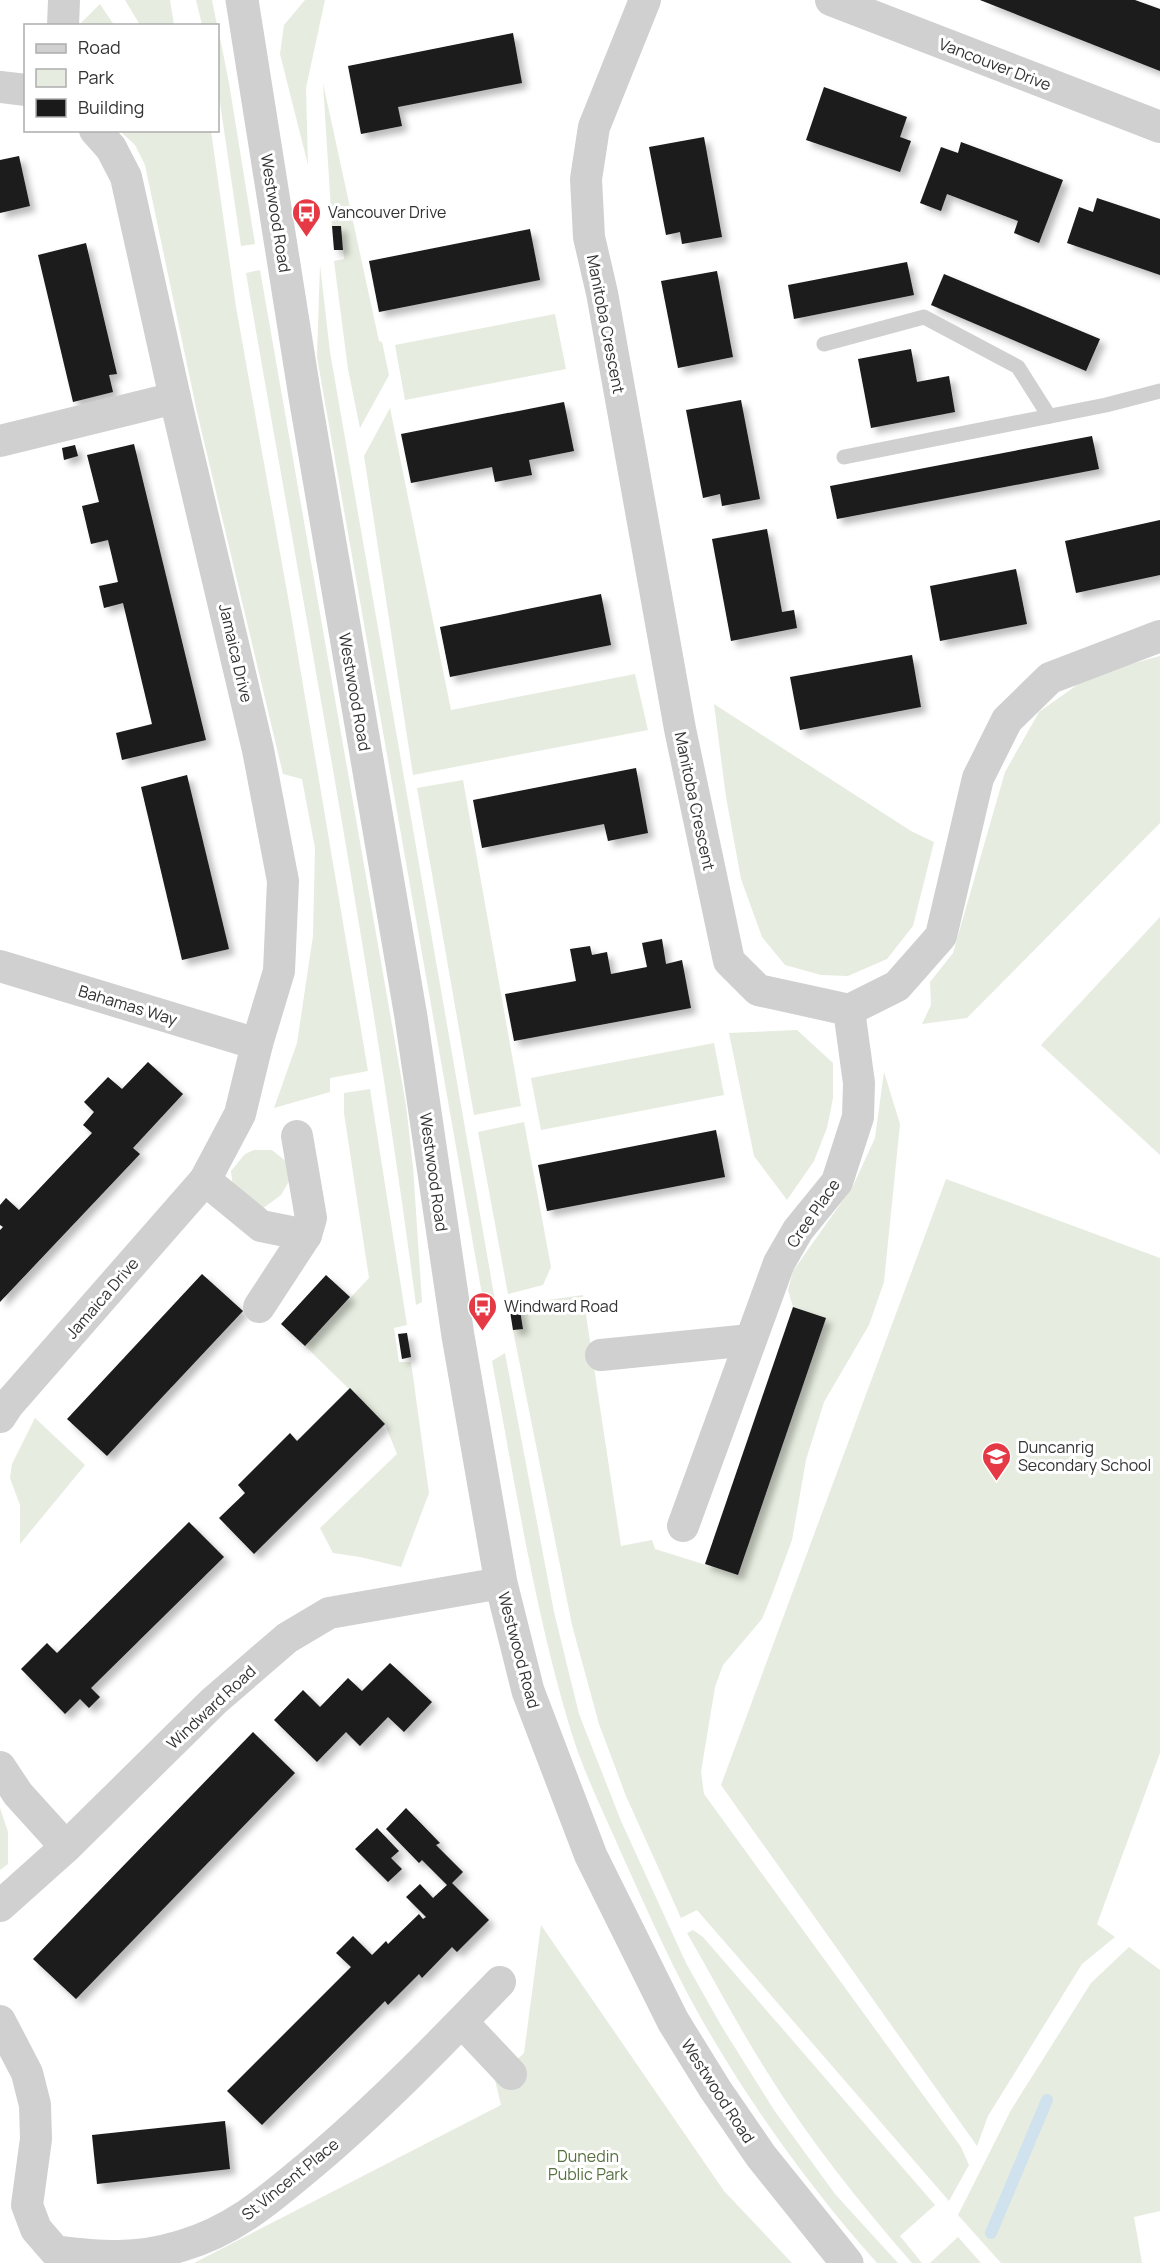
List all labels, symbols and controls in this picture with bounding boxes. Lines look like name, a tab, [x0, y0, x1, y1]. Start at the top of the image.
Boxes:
legend	[24, 24, 219, 132]
street label: Vancouver Drive	[936, 33, 1054, 95]
text: Road	[78, 35, 121, 59]
text: Park	[78, 65, 115, 89]
text: Building	[78, 95, 144, 119]
street label: Westwood Road	[256, 152, 296, 274]
bus stop icon: Vancouver Drive	[291, 196, 323, 238]
place label: Vancouver Drive	[328, 201, 446, 223]
street label: Manitoba Crescent	[582, 253, 630, 395]
street label: Jamaica Drive	[214, 601, 258, 705]
street label: Westwood Road	[334, 631, 376, 753]
street label: Manitoba Crescent	[670, 730, 720, 872]
street label: Bahamas Way	[76, 980, 181, 1031]
street label: Westwood Road	[415, 1111, 453, 1233]
street label: Cree Place	[781, 1174, 845, 1252]
street label: Jamaica Drive	[61, 1253, 143, 1343]
bus stop icon: Windward Road	[467, 1290, 499, 1332]
place label: Windward Road	[504, 1295, 618, 1317]
place label: Duncanrig Secondary School	[1018, 1436, 1151, 1476]
school or university icon: Duncanrig Secondary School	[981, 1440, 1013, 1482]
street label: Westwood Road	[493, 1589, 545, 1711]
street label: Windward Road	[162, 1660, 260, 1754]
street label: Westwood Road	[676, 2035, 760, 2147]
street label: St Vincent Place	[237, 2133, 343, 2225]
park label: Dunedin Public Park	[548, 2145, 629, 2185]

